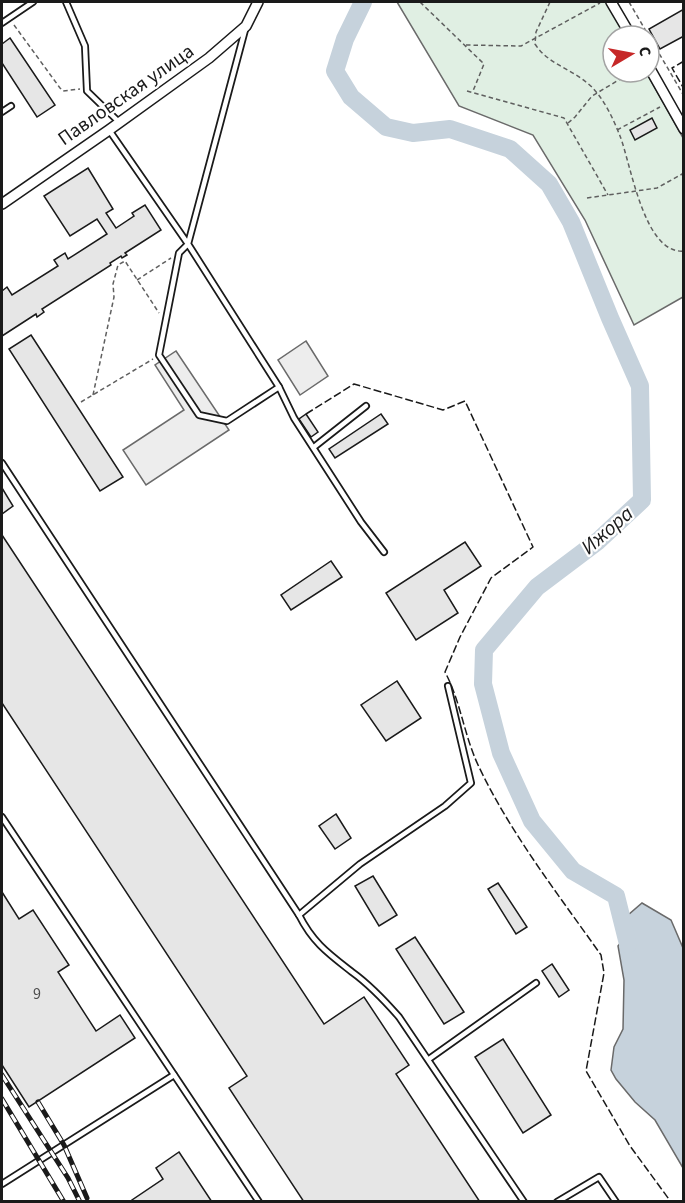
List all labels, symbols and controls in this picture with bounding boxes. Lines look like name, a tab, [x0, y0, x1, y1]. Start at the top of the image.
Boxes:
north arrow	[601, 24, 661, 84]
street label: Павловская улица	[52, 38, 200, 152]
text: С	[633, 45, 656, 58]
water label: Ижора	[574, 499, 640, 561]
house number: 9	[33, 983, 41, 1005]

